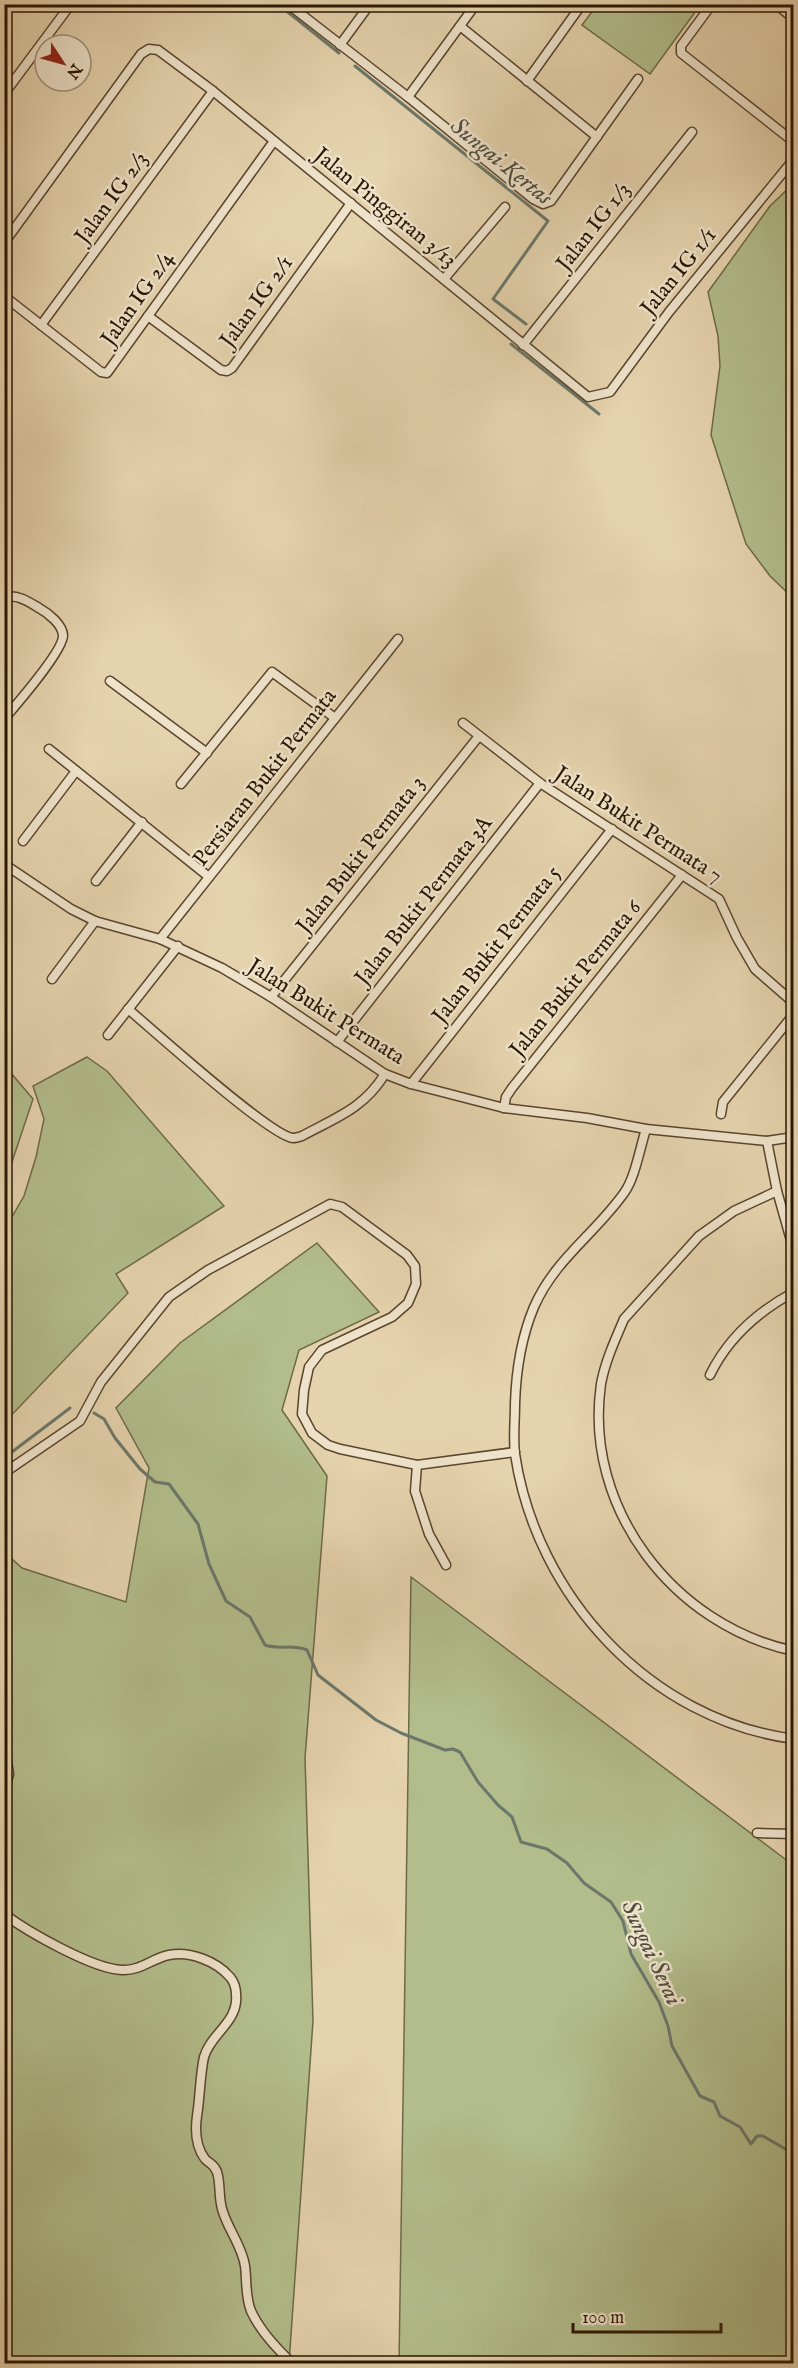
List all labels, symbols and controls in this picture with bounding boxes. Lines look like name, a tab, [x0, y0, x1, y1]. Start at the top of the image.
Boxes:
north arrow	[33, 33, 93, 93]
text: N	[61, 58, 86, 82]
water label: Sungai Kertas	[443, 111, 560, 214]
street label: Jalan Pinggiran 3/13	[305, 140, 462, 274]
street label: Jalan IG 2/3	[67, 146, 155, 252]
street label: Jalan IG 1/3	[549, 177, 637, 280]
street label: Jalan IG 1/1	[633, 222, 723, 324]
street label: Jalan IG 2/4	[93, 246, 181, 354]
street label: Jalan IG 2/1	[212, 250, 300, 356]
street label: Persiaran Bukit Permata	[187, 683, 343, 872]
street label: Jalan Bukit Permata 7	[546, 758, 727, 890]
street label: Jalan Bukit Permata 3	[289, 770, 431, 942]
street label: Jalan Bukit Permata 3A	[347, 810, 500, 994]
street label: Jalan Bukit Permata 5	[425, 860, 567, 1032]
street label: Jalan Bukit Permata 6	[502, 894, 648, 1066]
street label: Jalan Bukit Permata	[240, 951, 410, 1072]
water label: Sungai Serai	[613, 1896, 690, 2012]
scale bar	[573, 2296, 722, 2334]
text: 100 m	[582, 2307, 624, 2330]

